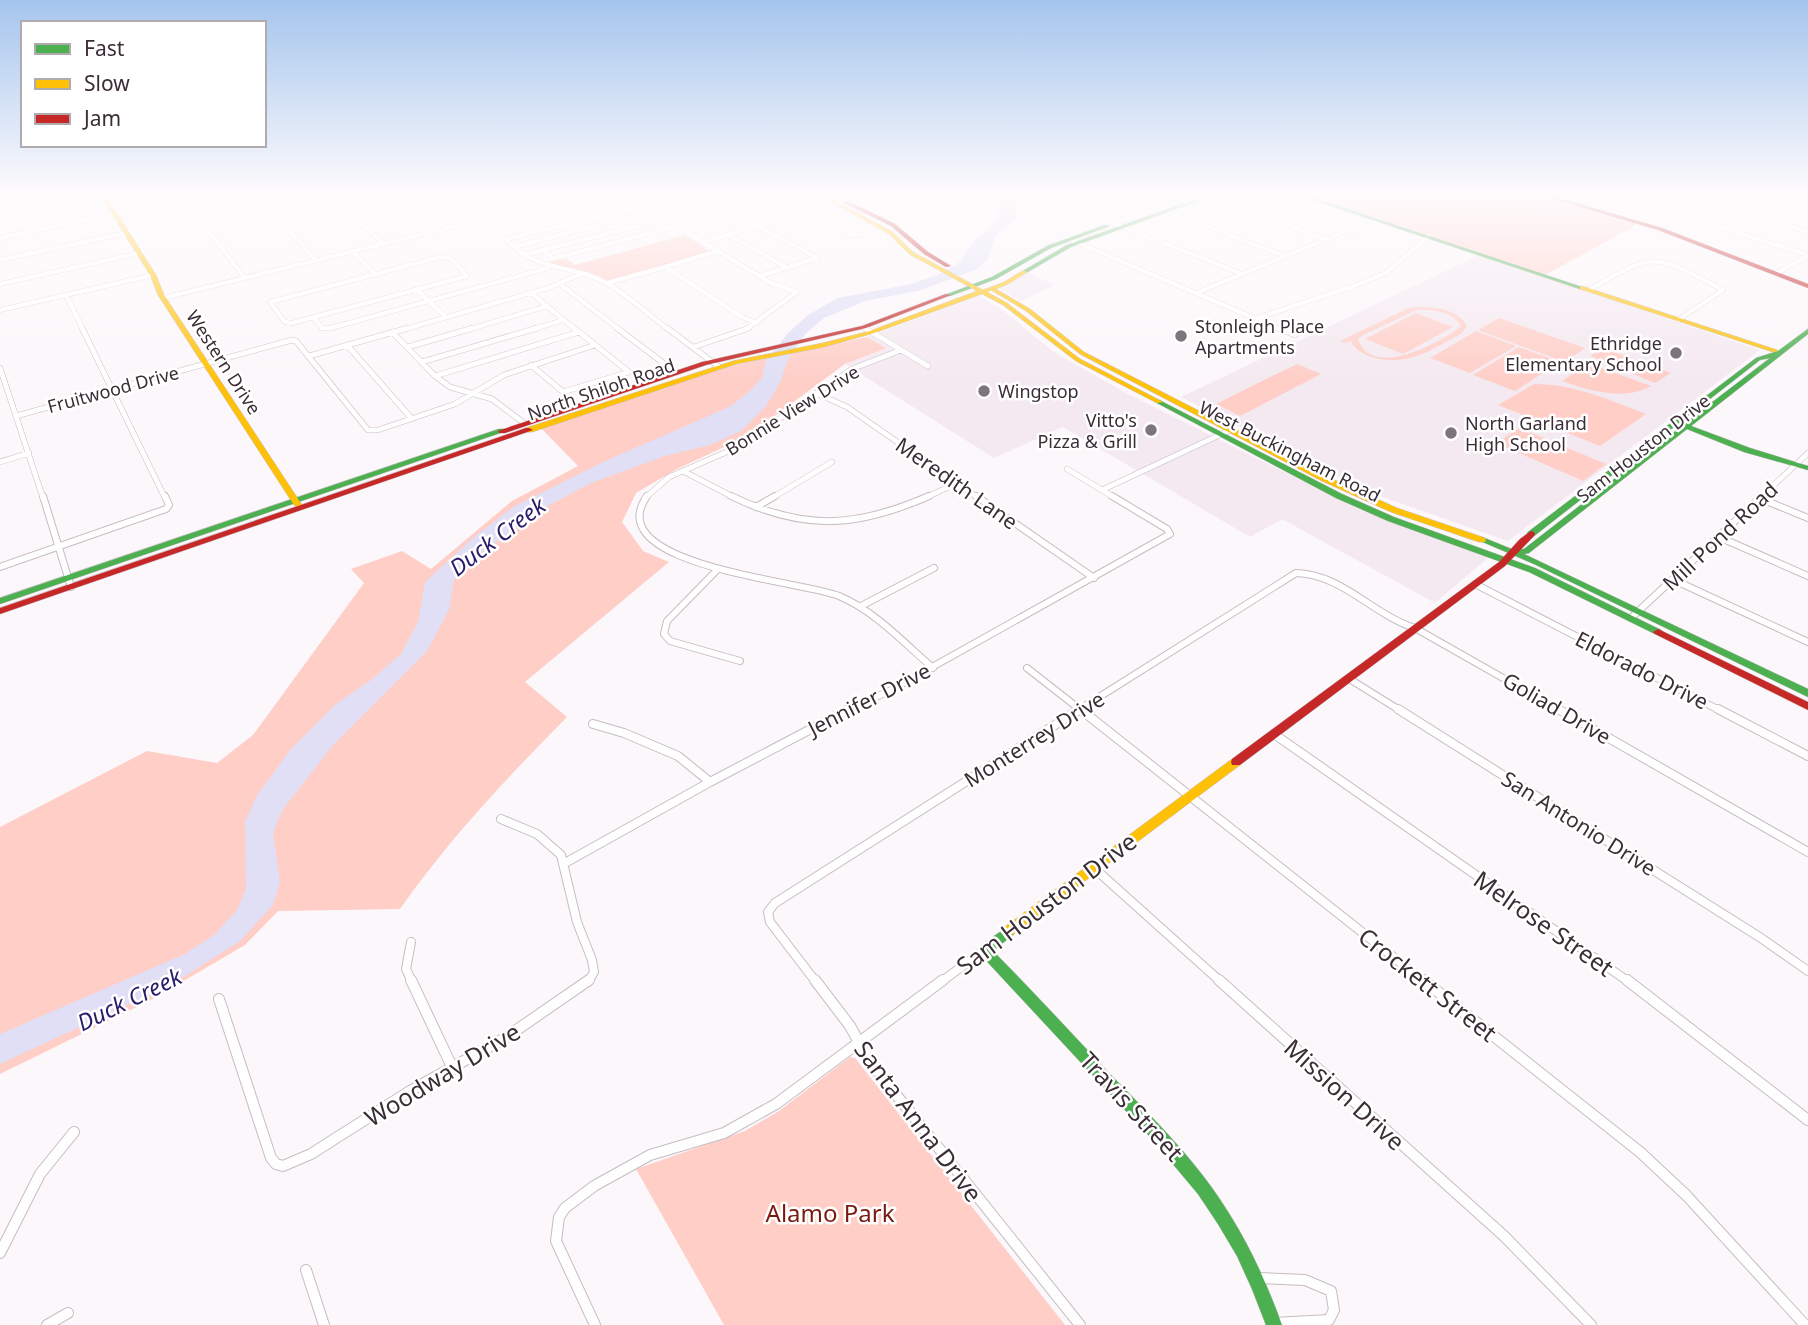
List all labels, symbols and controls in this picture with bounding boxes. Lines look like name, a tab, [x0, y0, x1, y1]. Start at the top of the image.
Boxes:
legend	[21, 21, 266, 147]
text: Fast	[84, 34, 125, 62]
text: Slow	[84, 69, 130, 97]
text: Jam	[82, 104, 121, 132]
street label: Western Drive	[181, 305, 267, 419]
place label: Stonleigh Place Apartments	[1195, 314, 1324, 359]
marker: Stonleigh Place Apartments	[1173, 328, 1189, 344]
place label: Ethridge Elementary School	[1505, 331, 1662, 376]
marker: Ethridge Elementary School	[1668, 345, 1684, 361]
street label: North Shiloh Road	[524, 352, 678, 426]
street label: Bonnie View Drive	[721, 359, 863, 461]
street label: Fruitwood Drive	[45, 360, 181, 418]
place label: Wingstop	[998, 379, 1079, 403]
marker: Wingstop	[976, 383, 992, 399]
street label: Sam Houston Drive	[1571, 388, 1715, 508]
street label: West Buckingham Road	[1195, 395, 1385, 507]
place label: Vitto's Pizza & Grill	[1037, 408, 1137, 453]
place label: North Garland High School	[1465, 411, 1587, 456]
marker: Vitto's Pizza & Grill	[1143, 422, 1159, 438]
marker: North Garland High School	[1443, 425, 1459, 441]
street label: Meredith Lane	[890, 431, 1024, 535]
street label: Mill Pond Road	[1656, 475, 1784, 597]
water label: Duck Creek	[442, 488, 553, 583]
street label: Eldorado Drive	[1571, 624, 1713, 716]
street label: Jennifer Drive	[801, 656, 935, 743]
street label: Goliad Drive	[1498, 666, 1616, 750]
street label: Monterrey Drive	[958, 685, 1110, 793]
street label: San Antonio Drive	[1497, 764, 1661, 882]
street label: Sam Houston Drive	[949, 824, 1143, 982]
street label: Melrose Street	[1467, 863, 1621, 984]
street label: Crockett Street	[1352, 919, 1504, 1049]
water label: Duck Creek	[71, 959, 188, 1038]
street label: Woodway Drive	[358, 1015, 526, 1133]
street label: Mission Drive	[1277, 1031, 1413, 1157]
street label: Santa Anna Drive	[847, 1034, 991, 1208]
street label: Travis Street	[1073, 1044, 1191, 1168]
park label: Alamo Park	[766, 1196, 895, 1229]

